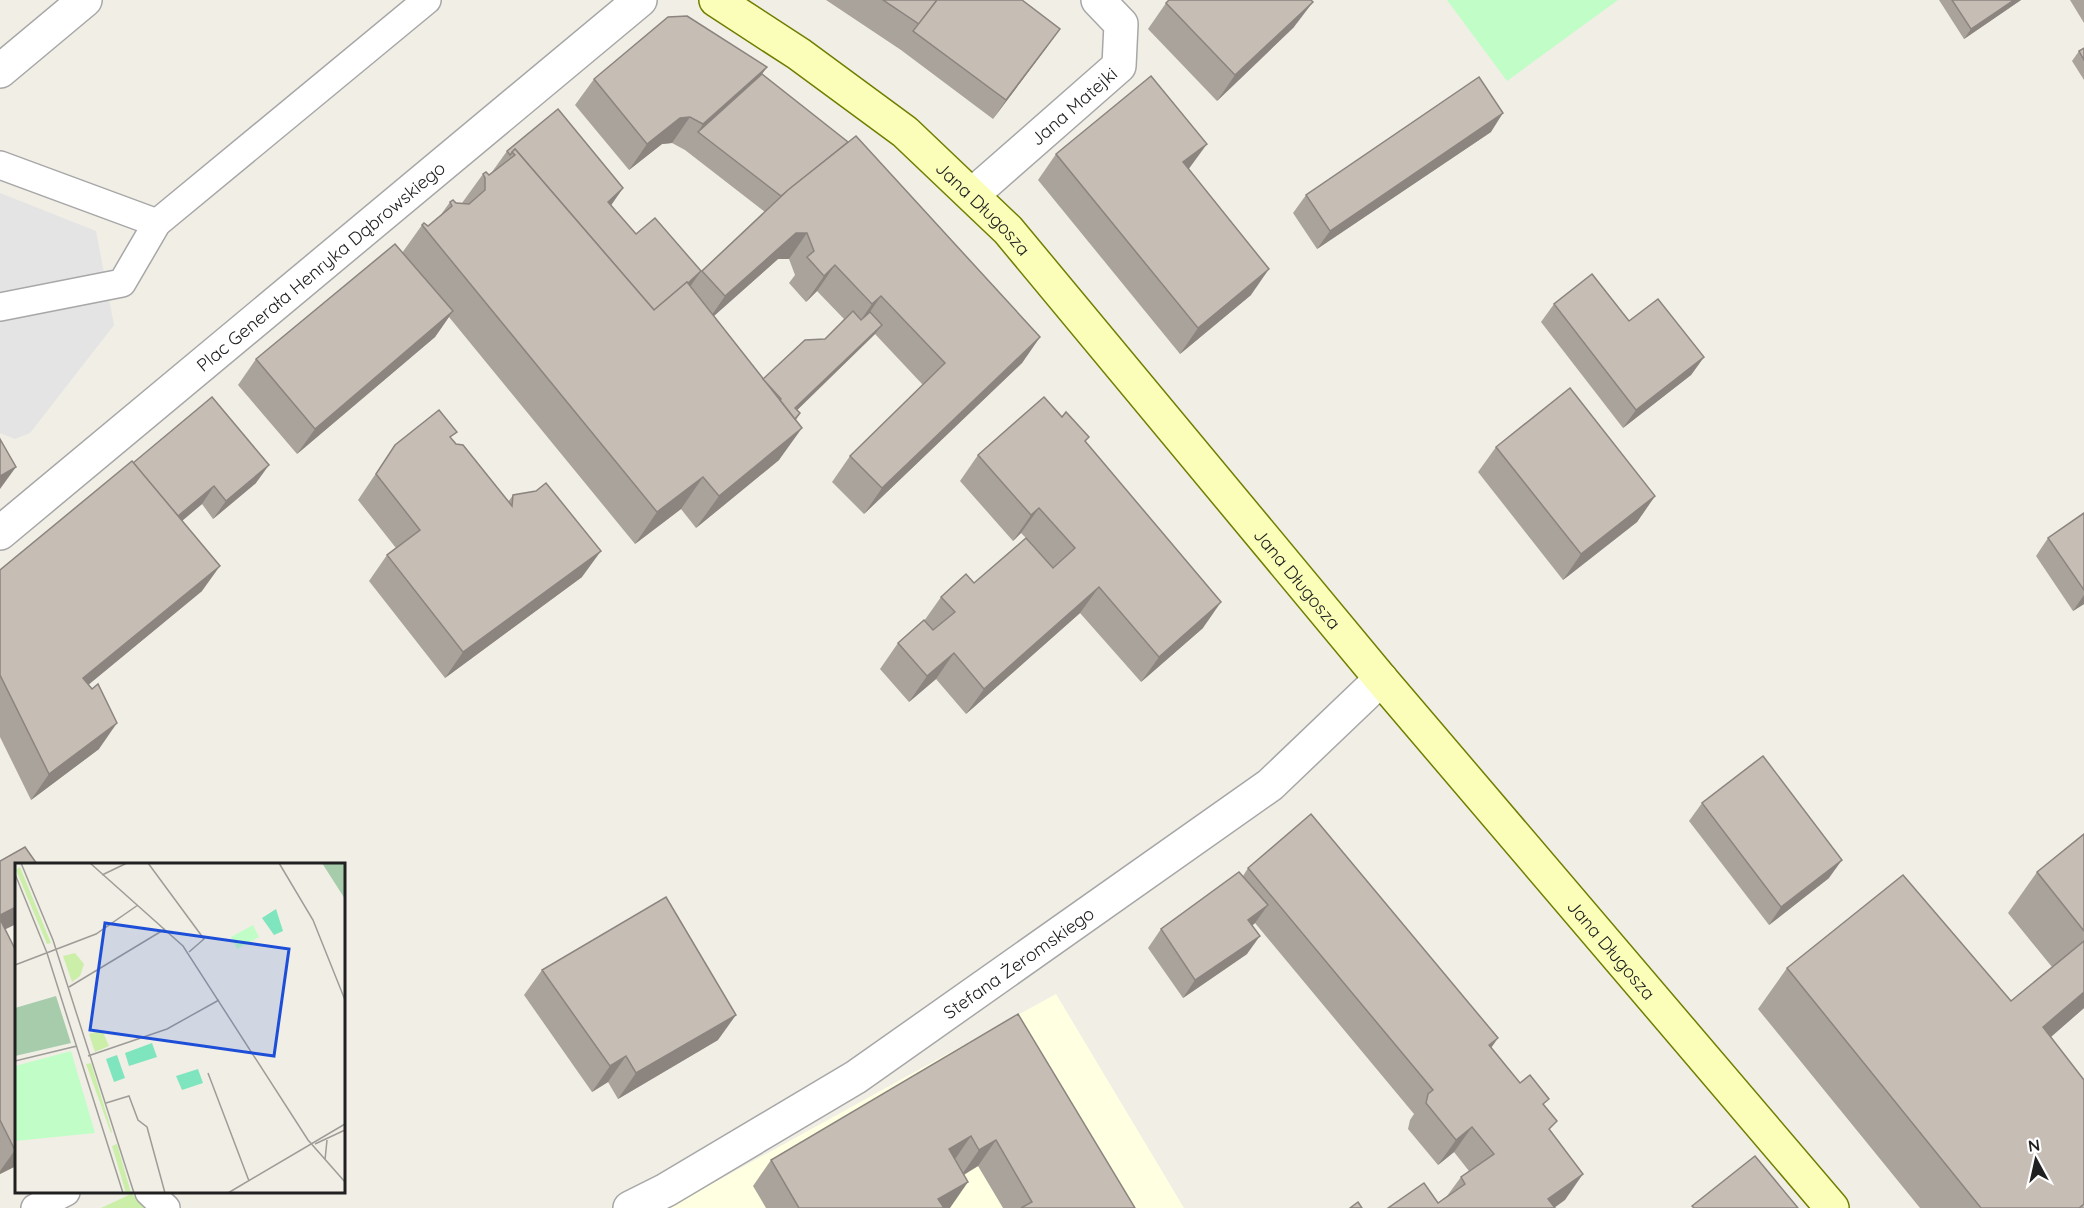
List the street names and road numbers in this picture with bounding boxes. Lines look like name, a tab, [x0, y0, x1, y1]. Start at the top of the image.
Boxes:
street label: Jana Matejki	[1025, 62, 1122, 150]
street label: Plac Generała Henryka Dąbrowskiego	[191, 156, 449, 376]
street label: Jana Długosza	[931, 156, 1036, 260]
street label: Jana Długosza	[1249, 523, 1346, 634]
street label: Jana Długosza	[1563, 895, 1661, 1004]
street label: Stefana Żeromskiego	[938, 901, 1098, 1024]

